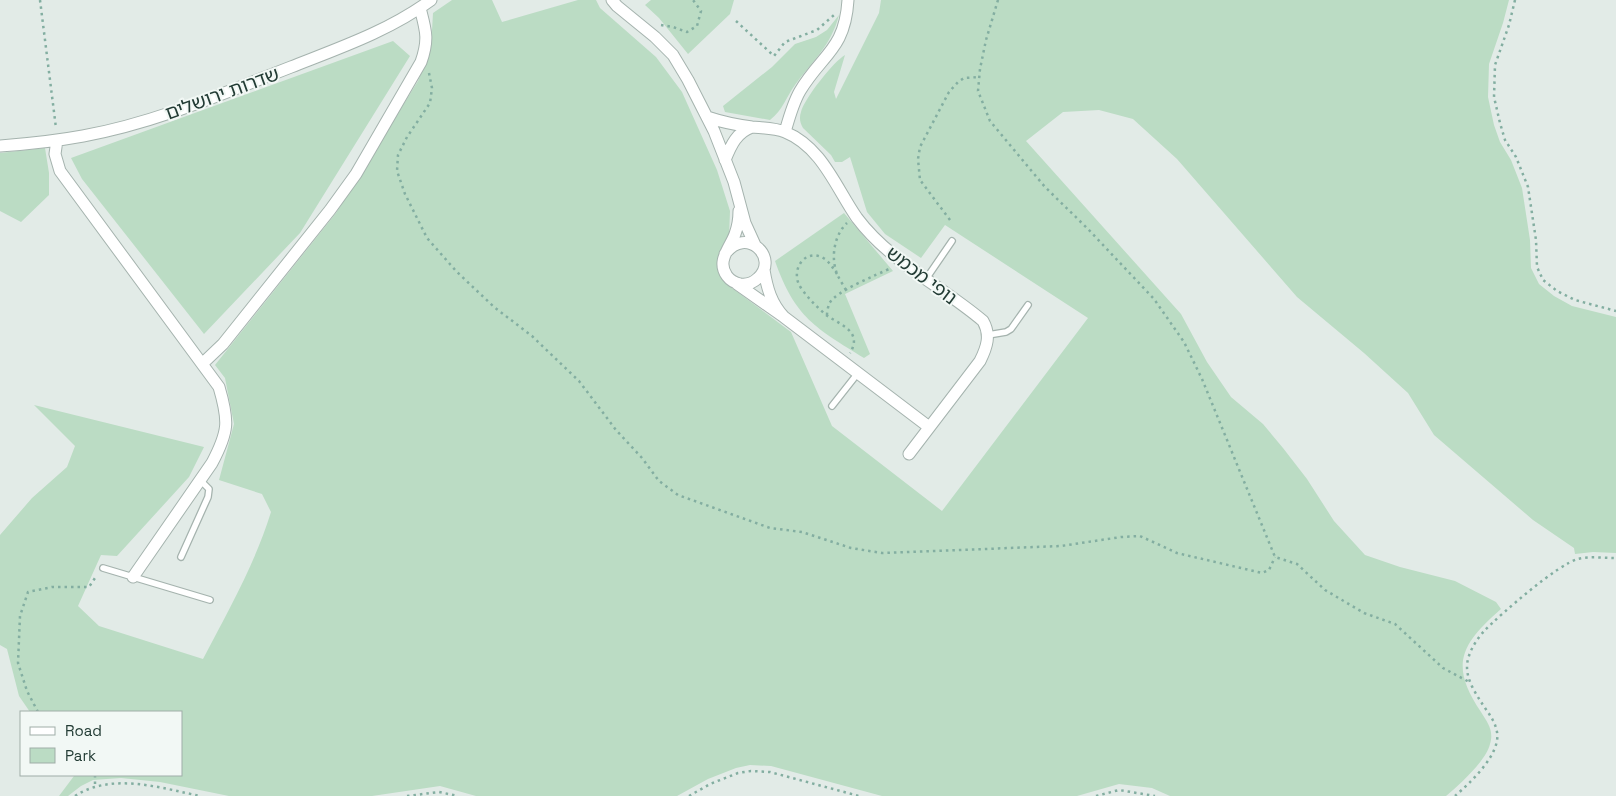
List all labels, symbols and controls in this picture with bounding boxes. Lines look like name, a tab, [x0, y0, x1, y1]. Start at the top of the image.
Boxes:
street label: שדרות ירושלים	[162, 61, 283, 126]
street label: נופי מכמש	[881, 241, 962, 310]
legend	[20, 711, 182, 776]
text: Road	[65, 721, 102, 740]
text: Park	[65, 746, 96, 765]

